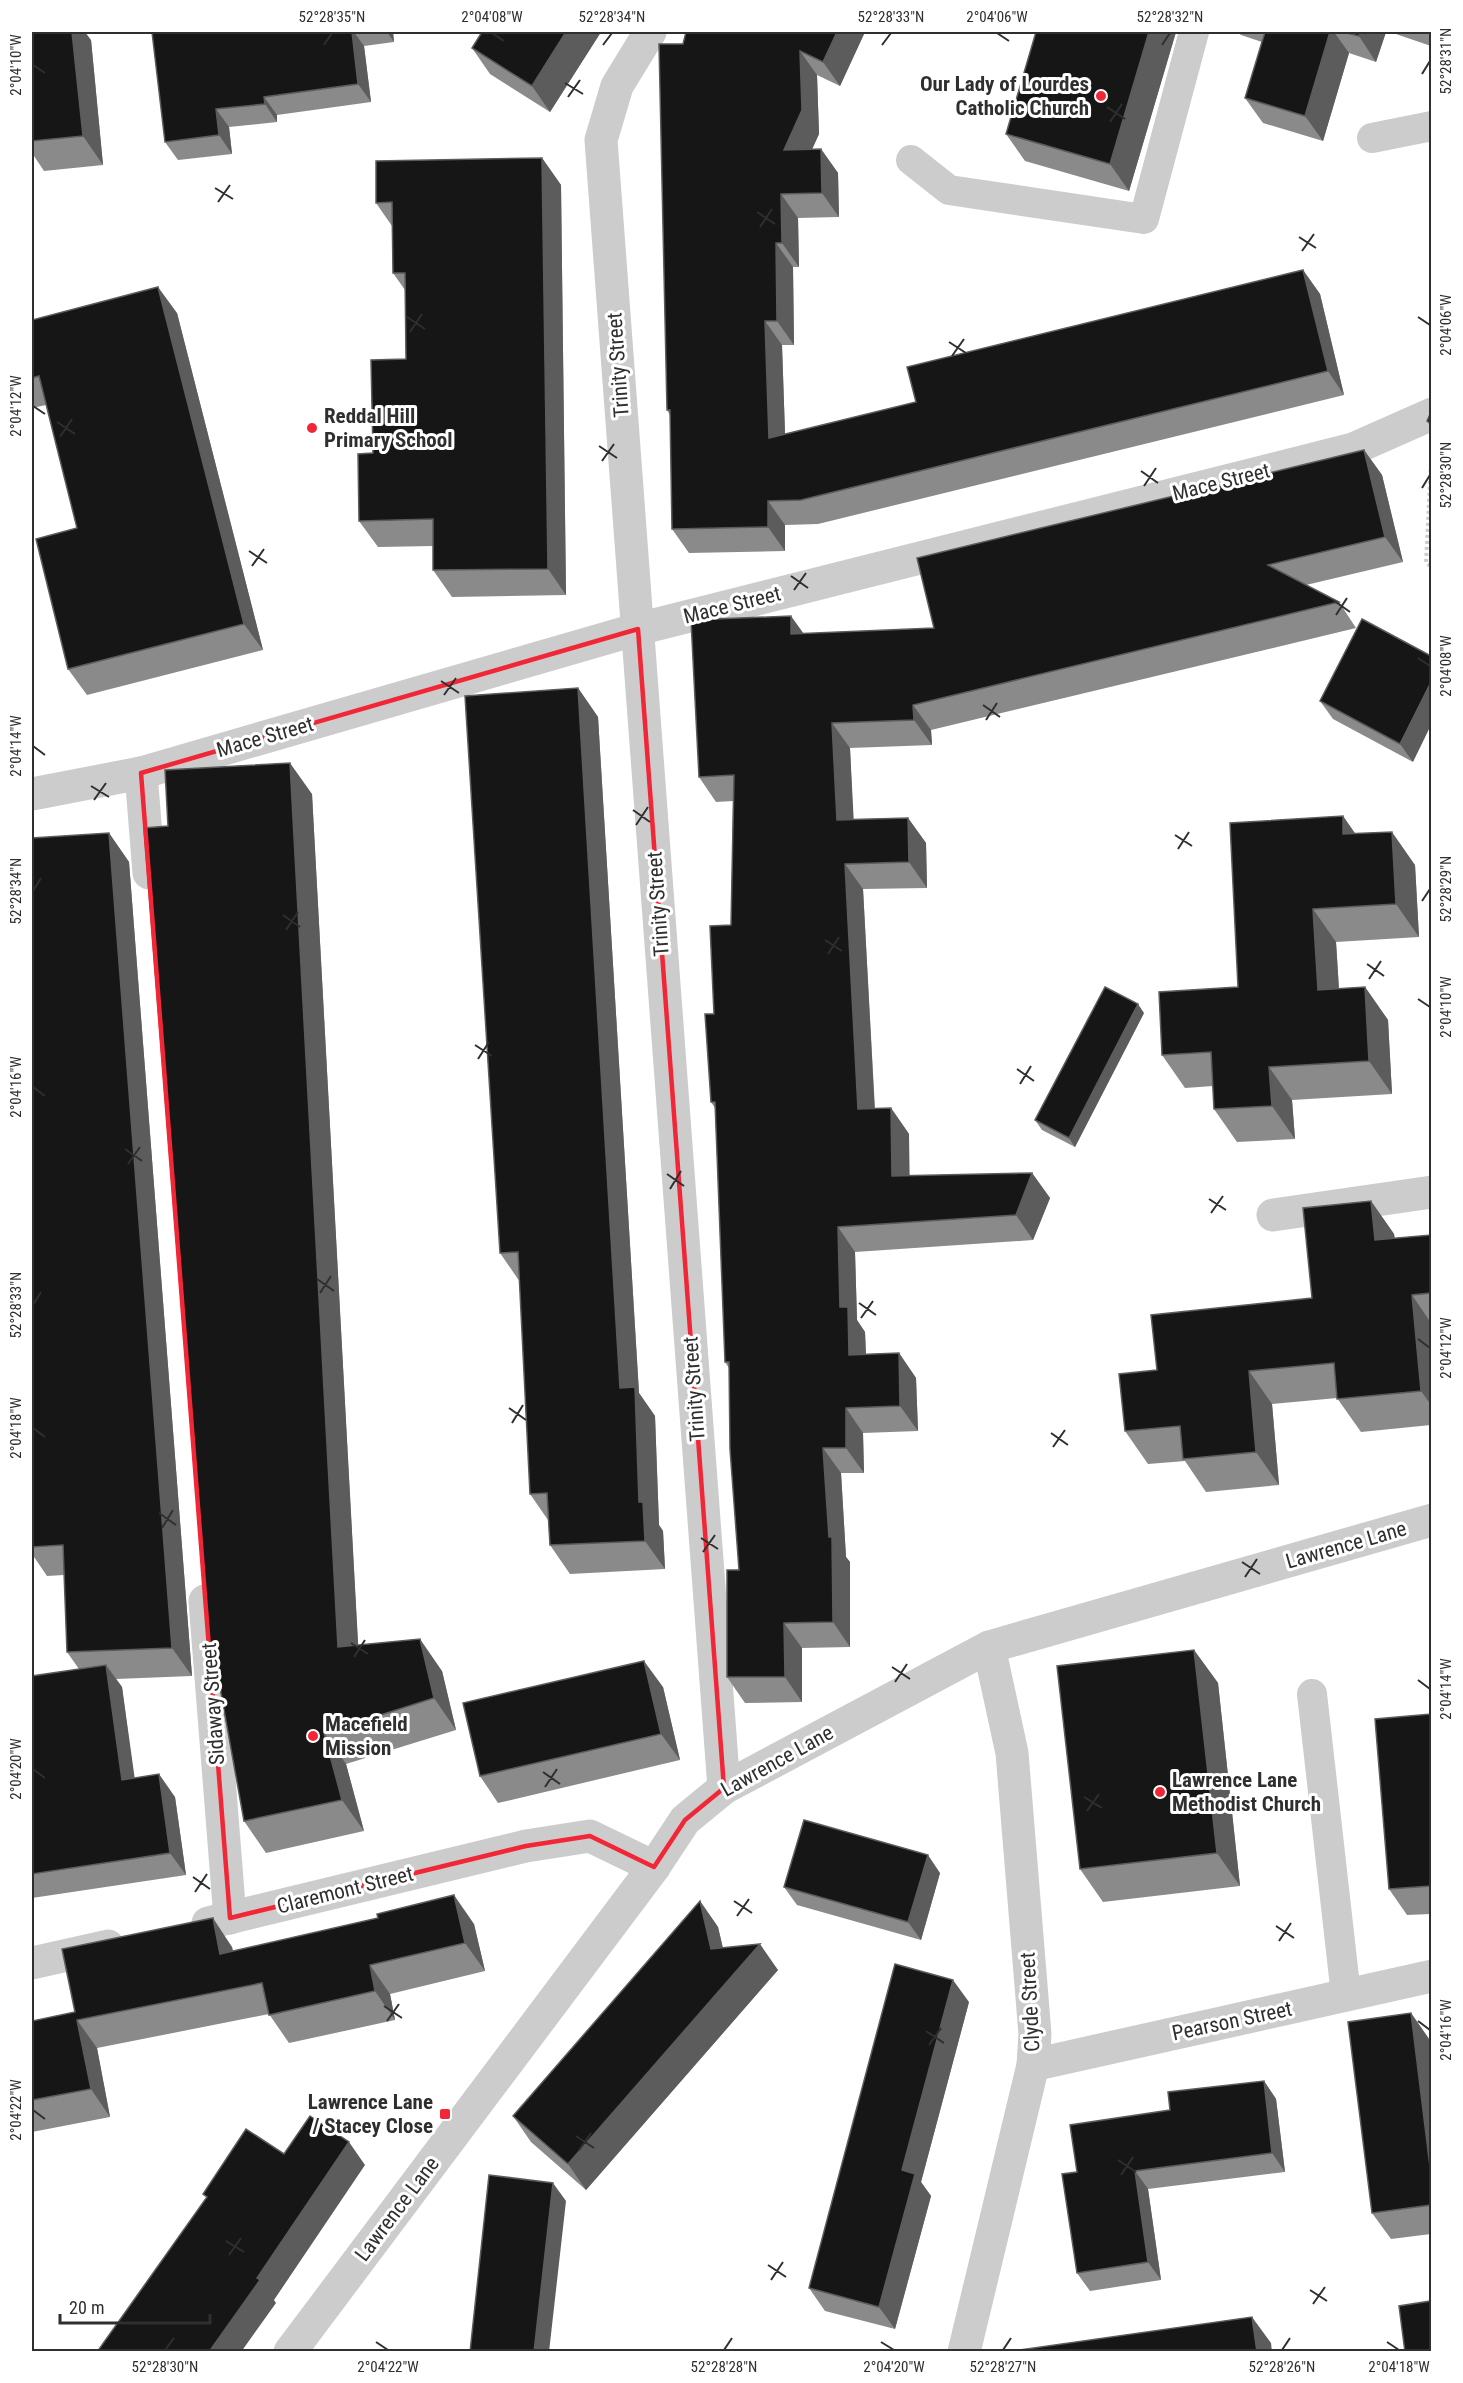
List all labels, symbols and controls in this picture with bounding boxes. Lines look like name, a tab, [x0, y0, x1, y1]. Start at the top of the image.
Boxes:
text: 52°28'35"N	[299, 8, 365, 26]
text: 2°04'08"W	[461, 8, 523, 26]
text: 52°28'34"N	[579, 8, 645, 26]
text: 52°28'33"N	[858, 8, 924, 26]
text: 2°04'06"W	[966, 8, 1028, 26]
text: 52°28'32"N	[1137, 8, 1203, 26]
text: 52°28'31"N	[1437, 28, 1455, 94]
text: 2°04'10"W	[7, 34, 25, 96]
place label: Our Lady of Lourdes Catholic Church	[920, 72, 1089, 120]
marker: Our Lady of Lourdes Catholic Church	[1094, 89, 1108, 103]
text: 2°04'06"W	[1437, 294, 1455, 356]
street label: Trinity Street	[602, 312, 634, 418]
text: 2°04'12"W	[7, 375, 25, 437]
place label: Reddal Hill Primary School	[324, 404, 453, 452]
marker: Reddal Hill Primary School	[305, 421, 319, 435]
text: 52°28'30"N	[1437, 442, 1455, 508]
street label: Mace Street	[1170, 458, 1272, 506]
street label: Mace Street	[681, 581, 783, 629]
text: 2°04'08"W	[1437, 635, 1455, 697]
street label: Mace Street	[214, 712, 316, 762]
text: 2°04'14"W	[7, 715, 25, 777]
street label: Trinity Street	[642, 851, 674, 957]
text: 52°28'29"N	[1437, 856, 1455, 922]
text: 52°28'34"N	[7, 858, 25, 924]
text: 2°04'10"W	[1437, 976, 1455, 1038]
text: 2°04'16"W	[7, 1056, 25, 1118]
text: 52°28'33"N	[7, 1272, 25, 1338]
text: 2°04'12"W	[1437, 1317, 1455, 1379]
street label: Trinity Street	[678, 1336, 710, 1442]
text: 2°04'18"W	[7, 1397, 25, 1459]
street label: Lawrence Lane	[1283, 1516, 1409, 1574]
street label: Sidaway Street	[197, 1642, 229, 1766]
text: 2°04'14"W	[1437, 1658, 1455, 1720]
place label: Macefield Mission	[325, 1712, 408, 1760]
street label: Lawrence Lane	[717, 1720, 837, 1802]
marker: Macefield Mission	[306, 1729, 320, 1743]
text: 2°04'20"W	[7, 1738, 25, 1800]
place label: Lawrence Lane Methodist Church	[1172, 1768, 1321, 1816]
marker: Lawrence Lane Methodist Church	[1153, 1785, 1167, 1799]
street label: Claremont Street	[274, 1861, 416, 1919]
street label: Clyde Street	[1015, 1952, 1045, 2052]
street label: Pearson Street	[1170, 1997, 1294, 2045]
text: 2°04'16"W	[1437, 1999, 1455, 2061]
text: 2°04'22"W	[7, 2079, 25, 2141]
place label: Lawrence Lane / Stacey Close	[308, 2090, 433, 2138]
marker: Lawrence Lane / Stacey Close	[438, 2107, 452, 2121]
street label: Lawrence Lane	[350, 2152, 444, 2266]
scale bar	[60, 2287, 210, 2325]
text: 20 m	[69, 2297, 104, 2318]
text: 52°28'30"N	[132, 2358, 198, 2376]
text: 2°04'22"W	[357, 2358, 419, 2376]
text: 52°28'28"N	[691, 2358, 757, 2376]
text: 2°04'20"W	[863, 2358, 925, 2376]
text: 52°28'27"N	[970, 2358, 1036, 2376]
text: 52°28'26"N	[1249, 2358, 1315, 2376]
text: 2°04'18"W	[1368, 2358, 1430, 2376]

